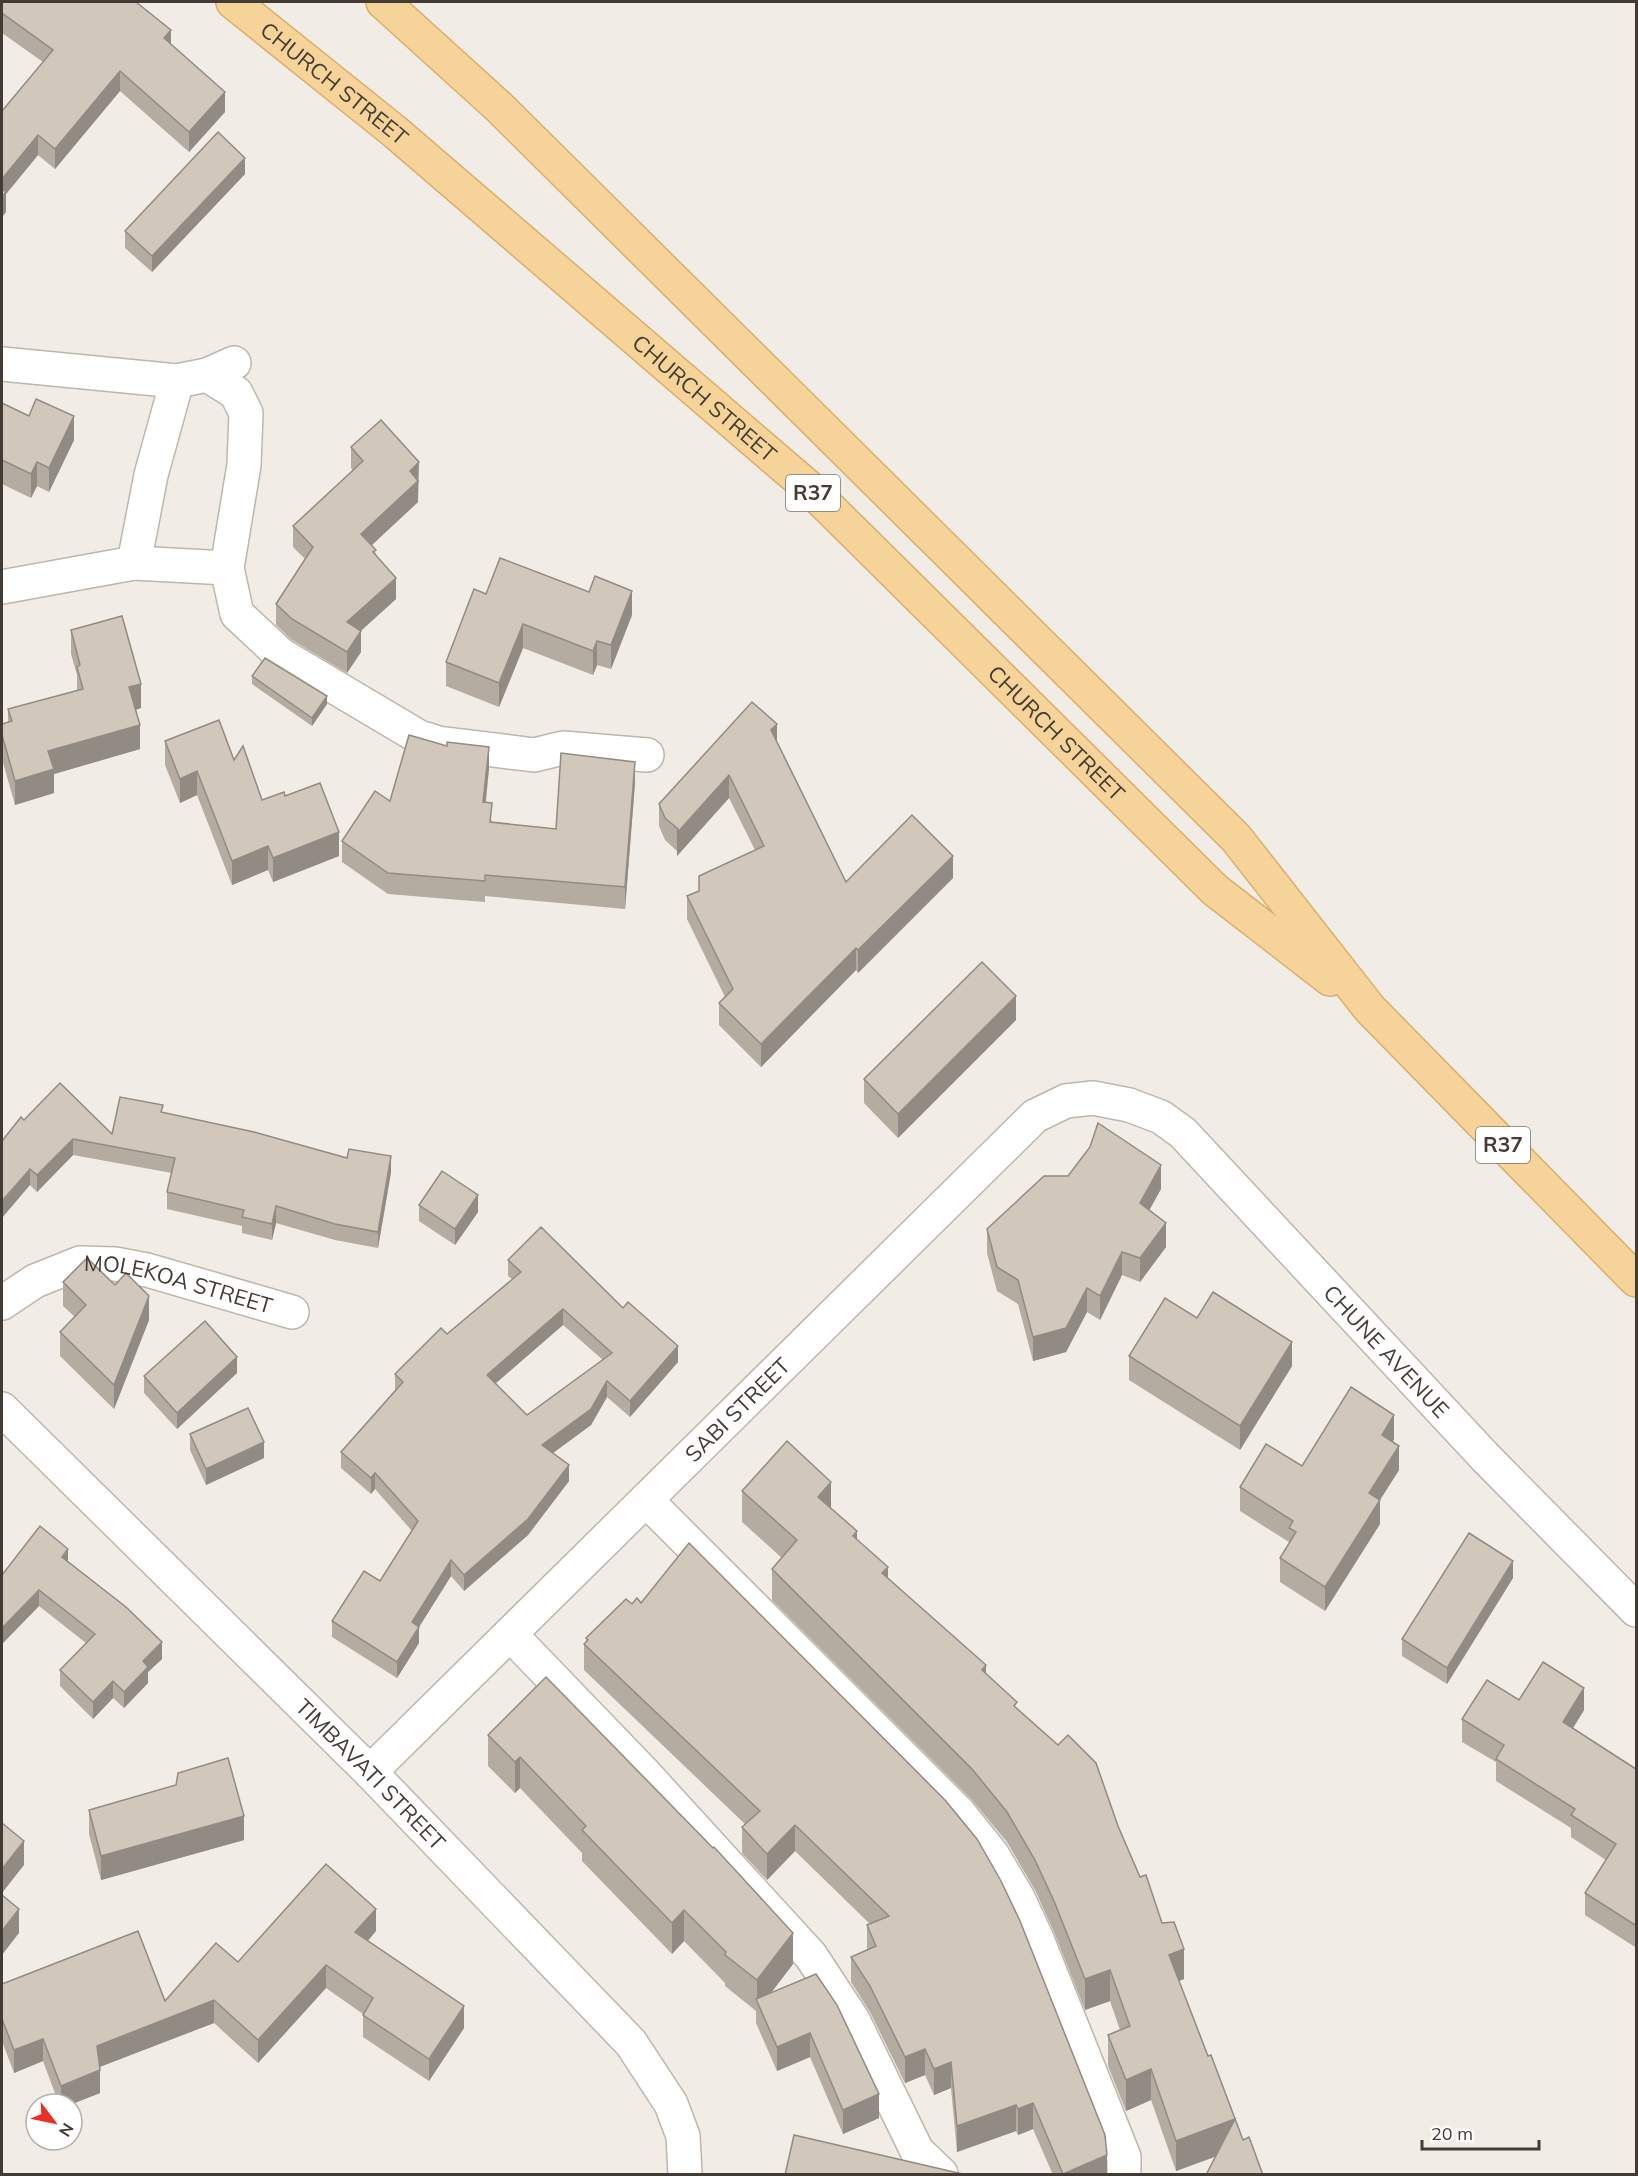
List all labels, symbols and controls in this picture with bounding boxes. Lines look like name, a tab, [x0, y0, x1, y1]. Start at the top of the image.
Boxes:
street label: CHURCH STREET	[255, 16, 414, 151]
street label: CHURCH STREET	[627, 328, 783, 468]
road number: R37	[786, 475, 840, 511]
street label: CHURCH STREET	[982, 659, 1131, 807]
road number: R37	[1476, 1127, 1530, 1163]
street label: MOLEKOA STREET	[84, 1249, 276, 1320]
street label: CHUNE AVENUE	[1318, 1279, 1455, 1424]
street label: SABI STREET	[679, 1352, 796, 1468]
street label: TIMBAVATI STREET	[290, 1693, 452, 1856]
north arrow	[24, 2092, 84, 2152]
scale bar	[1422, 2113, 1539, 2151]
text: N	[55, 2120, 78, 2140]
text: 20 m	[1431, 2122, 1473, 2145]

